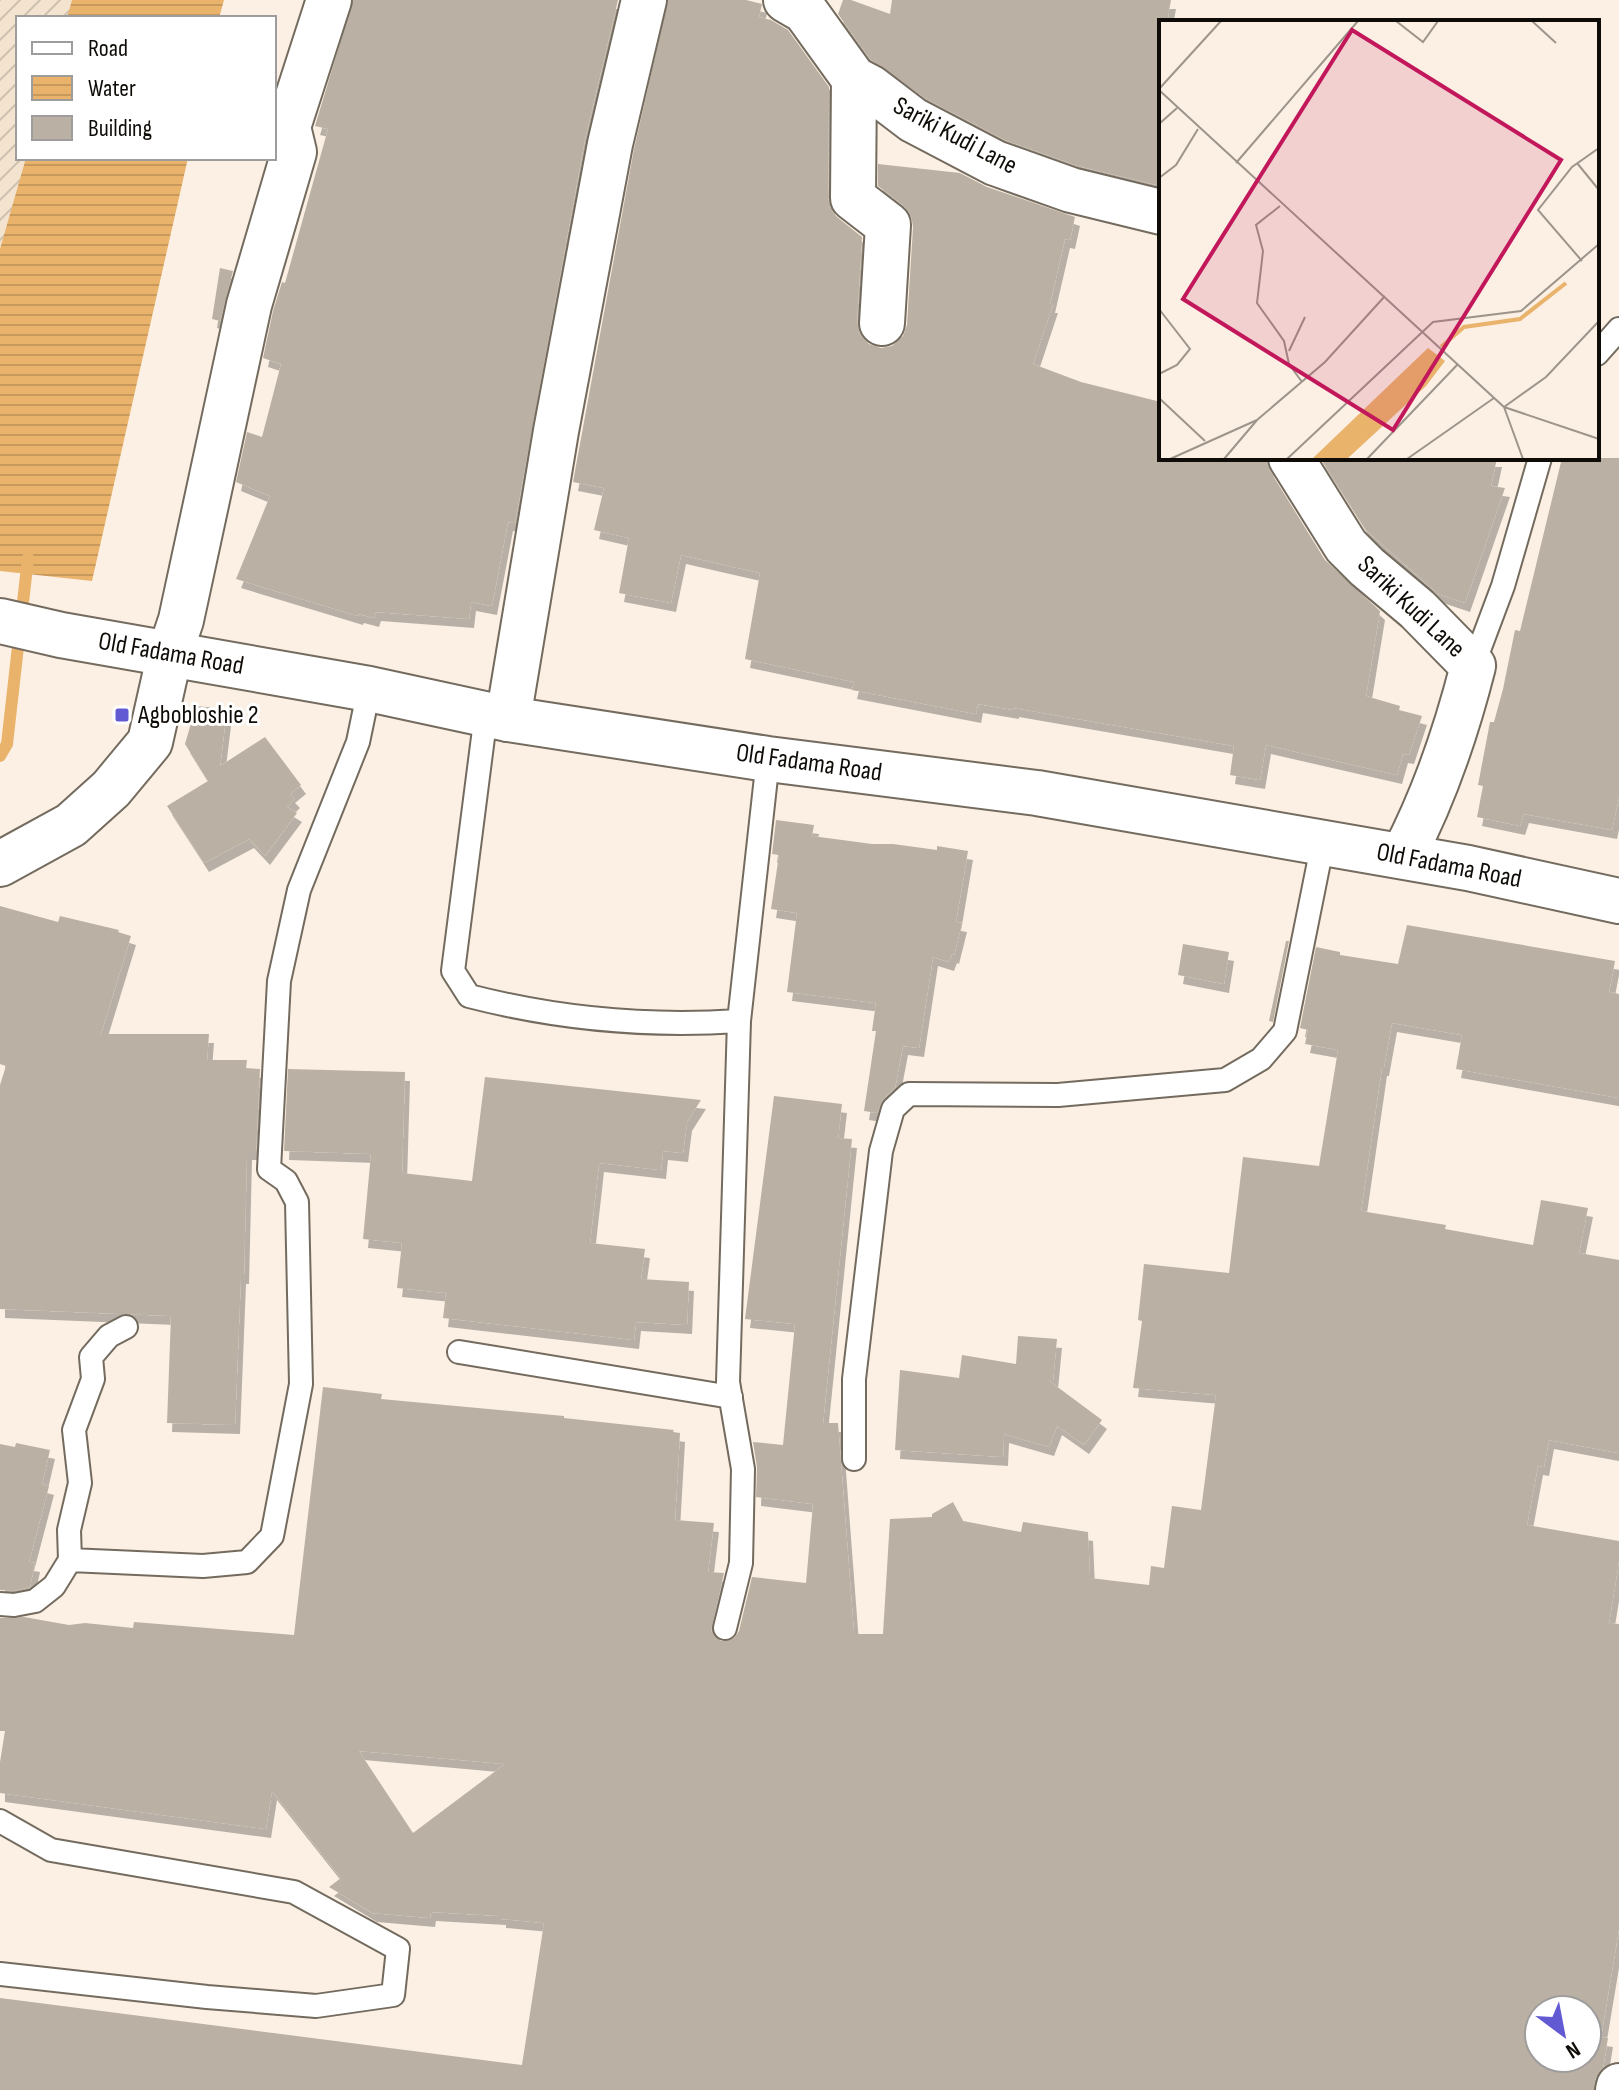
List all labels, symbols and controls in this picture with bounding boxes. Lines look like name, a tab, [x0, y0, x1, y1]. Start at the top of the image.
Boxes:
legend	[16, 16, 276, 160]
inset map	[1159, 20, 1599, 460]
text: Road	[88, 34, 128, 63]
text: Water	[88, 74, 136, 103]
street label: Sariki Kudi Lane	[888, 90, 1022, 182]
text: Building	[88, 114, 152, 143]
street label: Sariki Kudi Lane	[1351, 549, 1471, 665]
street label: Old Fadama Road	[96, 626, 246, 682]
place label: Agbobloshie 2	[137, 700, 258, 731]
marker: Agbobloshie 2	[113, 706, 131, 724]
street label: Old Fadama Road	[734, 737, 884, 789]
street label: Old Fadama Road	[1374, 837, 1524, 895]
north arrow	[1523, 1994, 1603, 2074]
text: N	[1561, 2035, 1585, 2064]

